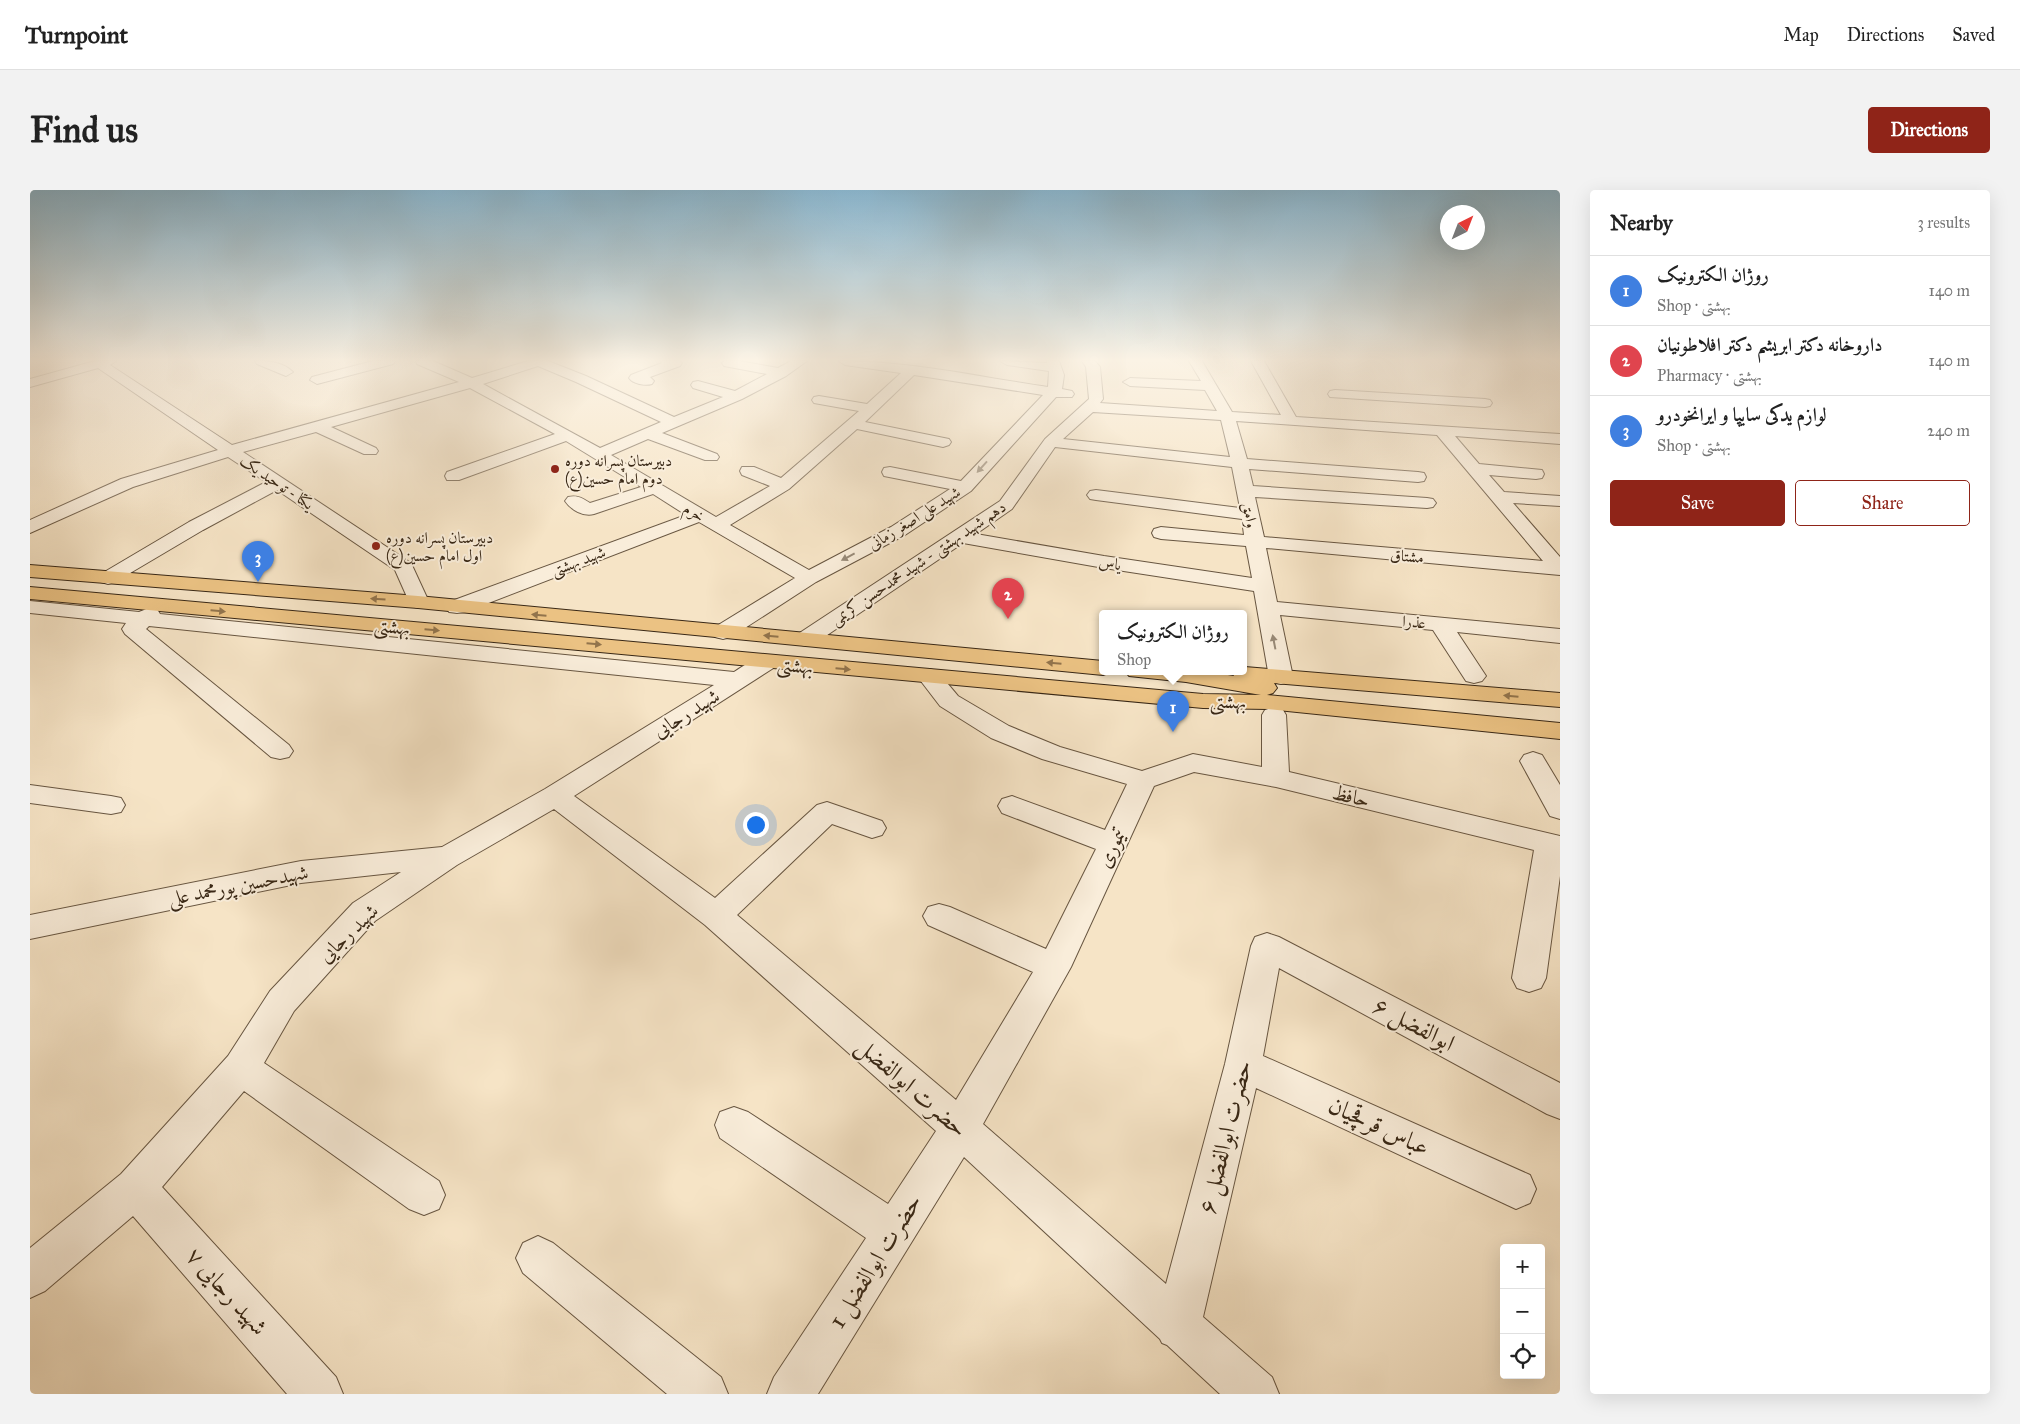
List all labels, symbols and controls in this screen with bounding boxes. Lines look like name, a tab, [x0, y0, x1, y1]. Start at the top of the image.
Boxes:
text: Turnpoint	[25, 20, 128, 50]
text: Map	[1783, 24, 1819, 46]
text: Directions	[1847, 24, 1924, 46]
text: Saved	[1952, 24, 1995, 46]
button: Directions	[1868, 107, 1990, 153]
text: Find us	[30, 109, 138, 152]
north arrow	[1440, 205, 1485, 250]
text: Nearby	[1610, 210, 1673, 236]
text: 3 results	[1917, 213, 1970, 232]
text: روژان الکترونیک	[1657, 263, 1769, 286]
text: 1	[1623, 281, 1629, 300]
text: 140 m	[1929, 281, 1970, 300]
text: Shop · بهشتی	[1657, 296, 1731, 315]
text: داروخانه دکتر ابریشم دکتر افلاطونیان	[1657, 333, 1883, 356]
text: 2	[1622, 351, 1630, 370]
text: 140 m	[1929, 351, 1970, 370]
text: Pharmacy · بهشتی	[1657, 366, 1762, 385]
text: لوازم یدکی سایپا و ایرانخودرو	[1657, 403, 1827, 426]
text: 3	[1623, 421, 1629, 440]
text: 240 m	[1927, 421, 1970, 440]
text: Shop · بهشتی	[1657, 436, 1731, 455]
street label: یکتا - توحید یک	[236, 450, 318, 515]
place label: دبیرستان پسرانه دوره دوم امام حسین(ع)	[565, 451, 672, 493]
one-way arrow	[977, 461, 988, 474]
marker: دبیرستان پسرانه دوره دوم امام حسین(ع)	[549, 463, 561, 475]
button: Save	[1610, 480, 1785, 526]
button: Share	[1795, 480, 1970, 526]
street label: شهید علی اصغر زمانی	[864, 482, 965, 556]
street label: دهم شهید بهشتی - شهید محمدحسن کریمی	[827, 497, 1013, 634]
street label: خرم	[678, 498, 708, 530]
street label: وامق	[1237, 501, 1262, 530]
place label: دبیرستان پسرانه دوره اول امام حسین(ع)	[386, 528, 493, 570]
marker: دبیرستان پسرانه دوره اول امام حسین(ع)	[370, 540, 382, 552]
pin: 3	[242, 541, 274, 582]
street label: شهید بهشتی	[548, 542, 609, 582]
street label: مشتاق	[1389, 545, 1425, 567]
street label: یاس	[1097, 552, 1124, 575]
one-way arrow	[841, 553, 856, 561]
pin: 2	[992, 578, 1024, 619]
one-way arrow	[369, 595, 385, 603]
one-way arrow	[210, 607, 226, 615]
popup	[1099, 610, 1247, 675]
one-way arrow	[531, 611, 547, 619]
street label: عذرا	[1401, 611, 1427, 633]
street label: بهشتی	[372, 612, 411, 643]
text: روژان الکترونیک	[1117, 620, 1229, 643]
one-way arrow	[424, 626, 440, 634]
one-way arrow	[762, 632, 778, 640]
one-way arrow	[1269, 634, 1277, 650]
one-way arrow	[586, 640, 602, 648]
text: Shop	[1117, 650, 1151, 669]
street label: بهشتی	[775, 651, 814, 682]
one-way arrow	[1046, 659, 1062, 667]
one-way arrow	[835, 665, 851, 673]
street label: شهید رجایی	[648, 683, 725, 744]
street label: بهشتی	[1209, 689, 1246, 716]
pin: 1	[1157, 691, 1189, 732]
one-way arrow	[1503, 691, 1519, 699]
street label: حافظ	[1330, 780, 1372, 812]
your location	[743, 812, 769, 838]
street label: تیموری	[1092, 823, 1132, 872]
street label: شهیدحسین پورمحمد علی	[166, 860, 311, 913]
street label: شهید رجایی	[313, 899, 384, 969]
street label: ابوالفضل ۶	[1367, 990, 1460, 1060]
street label: حضرت ابوالفضل	[849, 1030, 974, 1145]
street label: حضرت ابوالفضل ۶	[1191, 1057, 1261, 1217]
street label: عباس قرقچیان	[1323, 1090, 1434, 1163]
street label: حضرت ابوالفضل 1	[822, 1188, 930, 1335]
street label: شهید رجایی ۷	[180, 1241, 274, 1341]
map controls	[1500, 1244, 1545, 1379]
button: +	[1500, 1244, 1545, 1289]
button: −	[1500, 1289, 1545, 1334]
button: locate	[1500, 1334, 1545, 1379]

